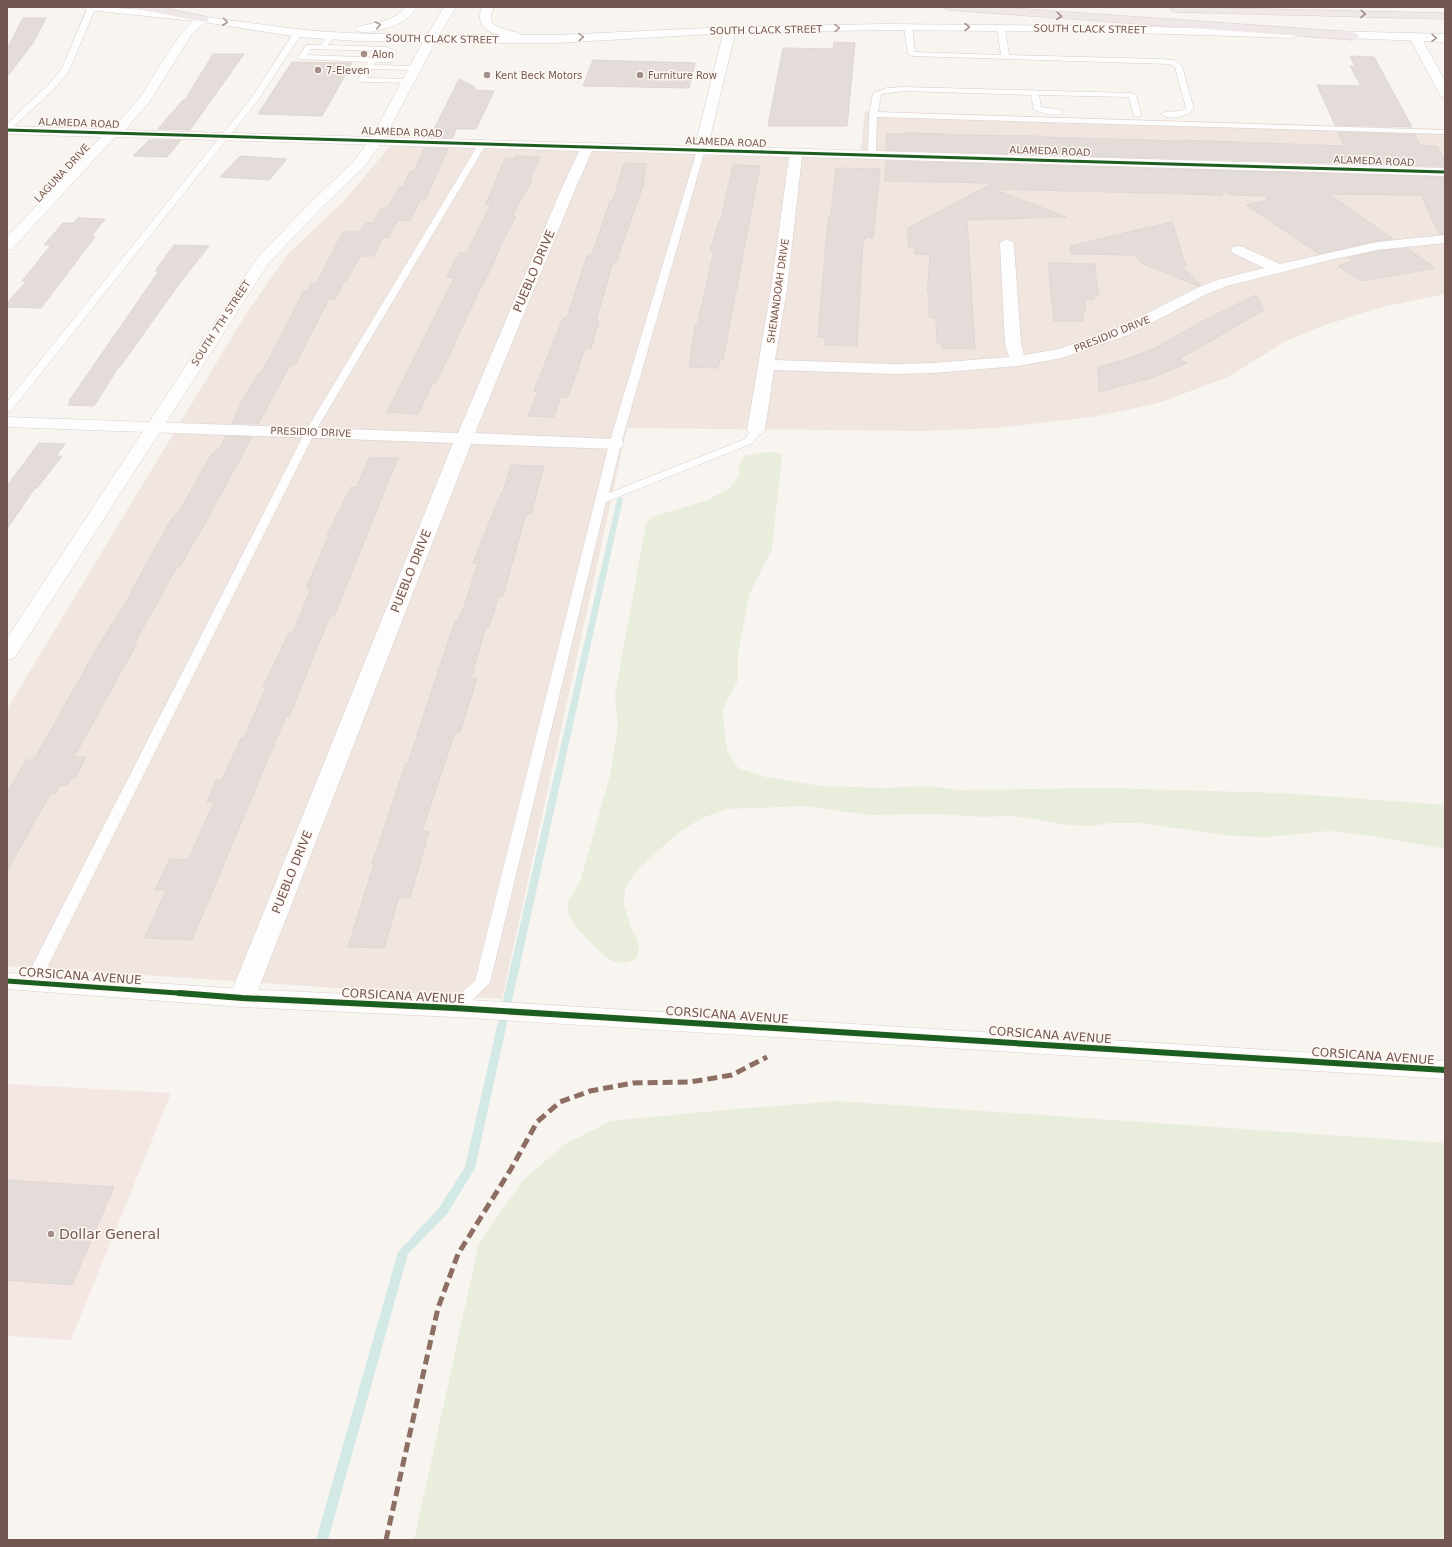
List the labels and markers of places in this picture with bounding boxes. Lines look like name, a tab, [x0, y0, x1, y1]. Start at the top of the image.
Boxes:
marker: Alon	[359, 49, 369, 59]
place label: Alon	[372, 49, 394, 60]
marker: 7-Eleven	[313, 65, 323, 75]
place label: 7-Eleven	[326, 65, 370, 76]
marker: Kent Beck Motors	[482, 70, 492, 80]
place label: Kent Beck Motors	[495, 70, 582, 81]
marker: Furniture Row	[635, 70, 645, 80]
place label: Furniture Row	[648, 70, 717, 81]
place label: Dollar General	[59, 1226, 160, 1242]
marker: Dollar General	[46, 1229, 56, 1239]

